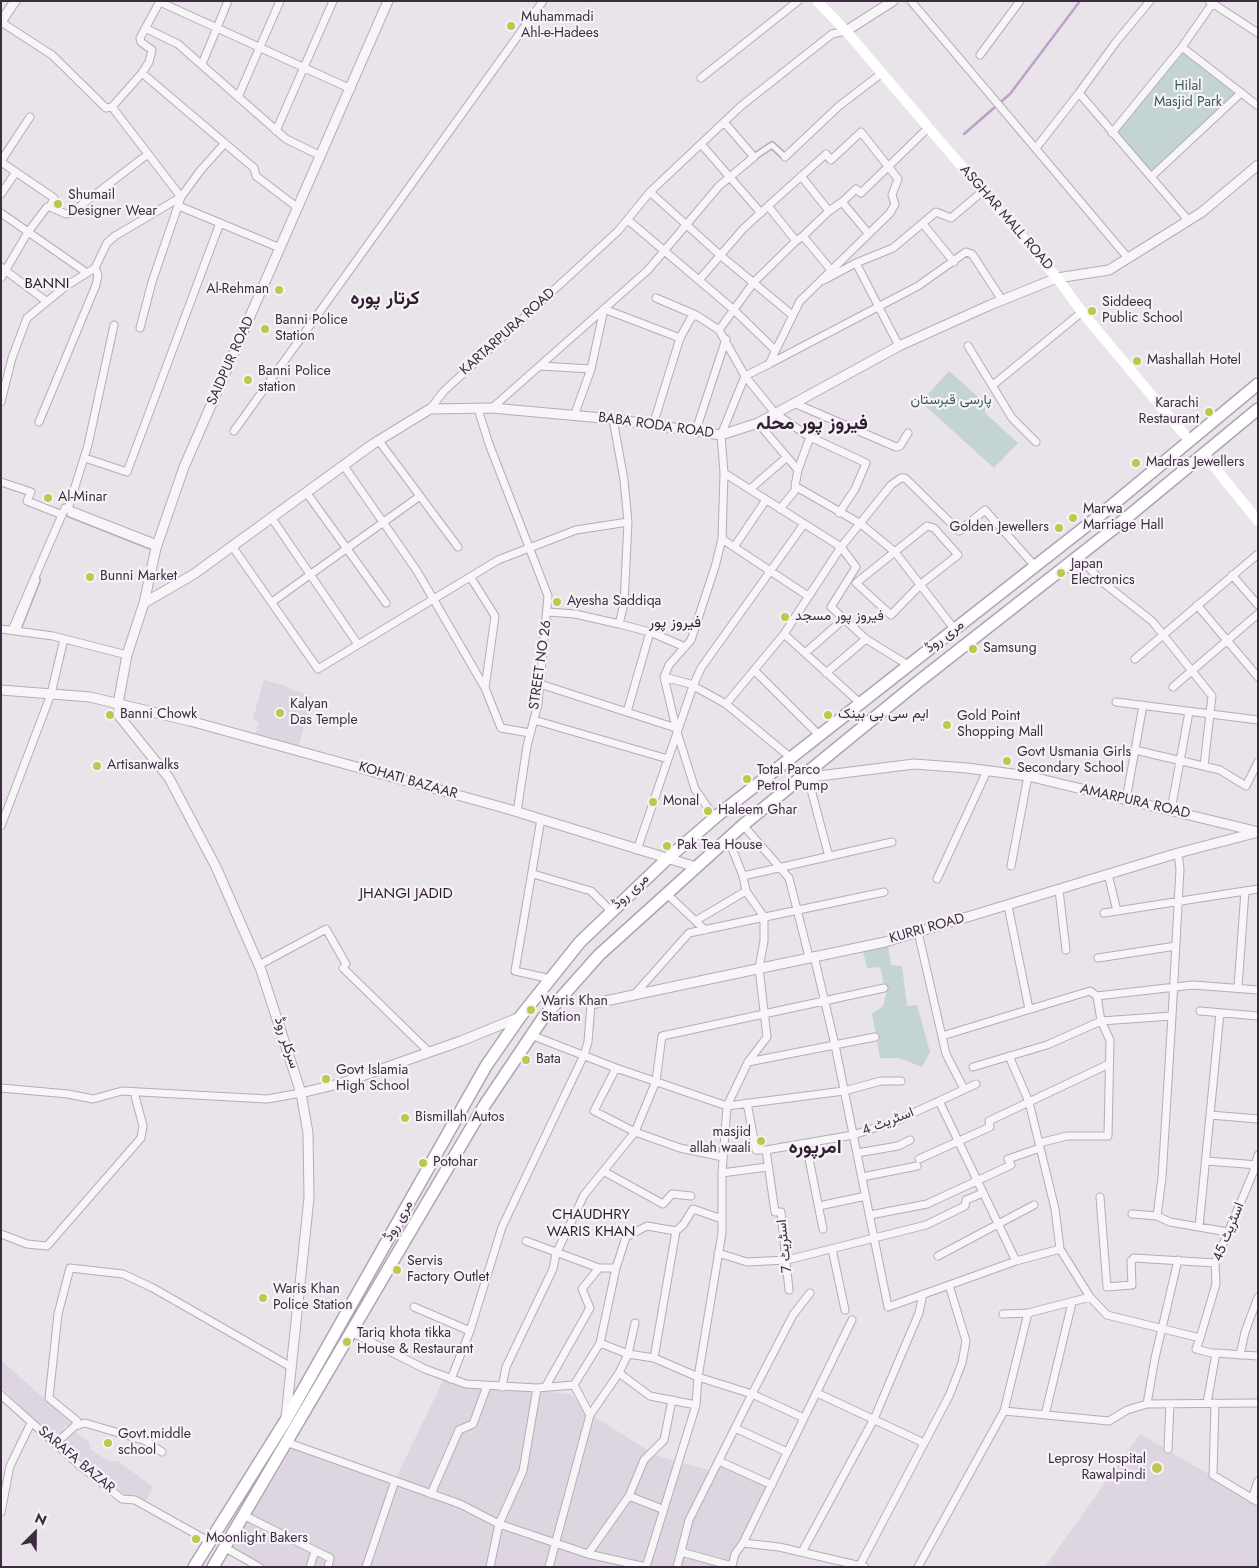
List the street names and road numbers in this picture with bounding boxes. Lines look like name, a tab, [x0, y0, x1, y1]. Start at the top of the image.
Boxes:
street label: ASGHAR MALL ROAD	[956, 162, 1056, 274]
street label: KARTARPURA ROAD	[457, 285, 559, 379]
street label: SAIDPUR ROAD	[204, 314, 258, 408]
street label: BABA RODA ROAD	[597, 410, 715, 442]
street label: مری روڈ	[922, 617, 968, 657]
street label: STREET NO 26	[526, 619, 556, 711]
street label: KOHATI BAZAAR	[357, 759, 459, 803]
street label: AMARPURA ROAD	[1078, 781, 1192, 823]
street label: مری روڈ	[609, 871, 653, 913]
street label: KURRI ROAD	[888, 910, 966, 948]
street label: سرکلر روڈ	[270, 1015, 302, 1071]
street label: اسٹریٹ 4	[860, 1104, 916, 1140]
street label: مری روڈ	[381, 1198, 417, 1244]
street label: اسٹریٹ 45	[1210, 1200, 1248, 1264]
street label: اسٹریٹ 7	[774, 1219, 796, 1273]
street label: SARAFA BAZAR	[34, 1423, 118, 1497]

